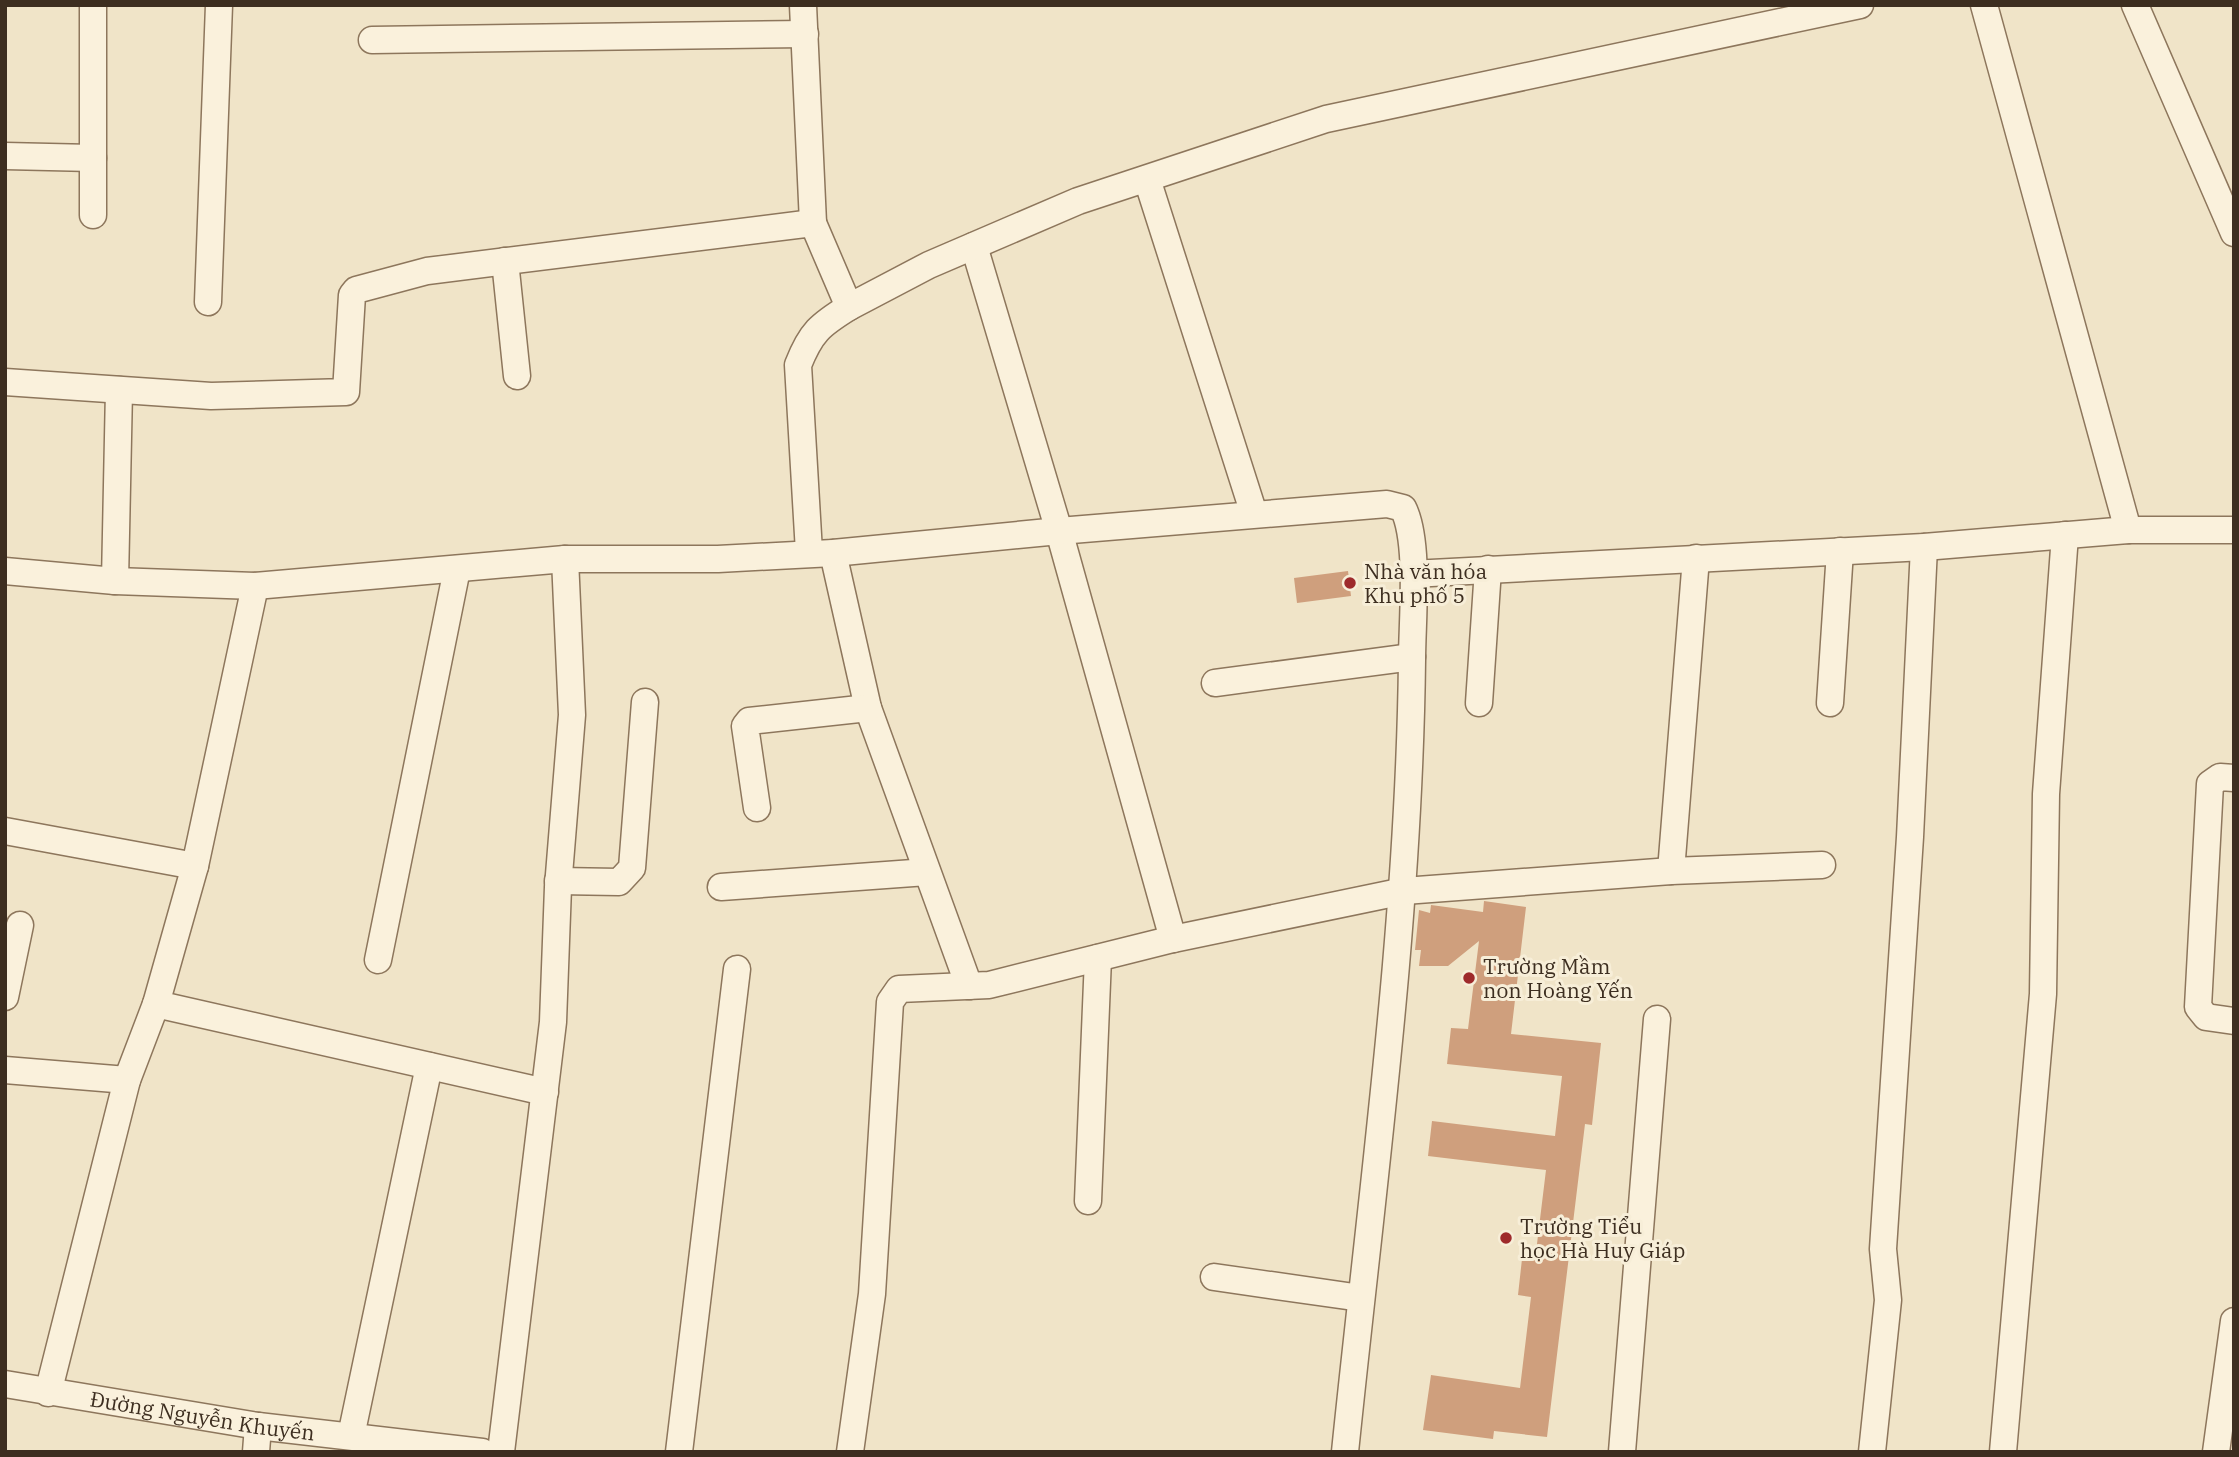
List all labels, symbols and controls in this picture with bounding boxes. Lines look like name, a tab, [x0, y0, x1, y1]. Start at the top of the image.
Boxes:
place label: Nhà văn hóa Khu phố 5	[1364, 557, 1487, 609]
marker: Nhà văn hóa Khu phố 5	[1342, 575, 1358, 591]
place label: Trường Mầm non Hoàng Yến	[1483, 952, 1633, 1004]
marker: Trường Mầm non Hoàng Yến	[1461, 970, 1477, 986]
place label: Trường Tiểu học Hà Huy Giáp	[1520, 1212, 1685, 1264]
marker: Trường Tiểu học Hà Huy Giáp	[1498, 1230, 1514, 1246]
street label: Đường Nguyễn Khuyến	[88, 1384, 316, 1446]

